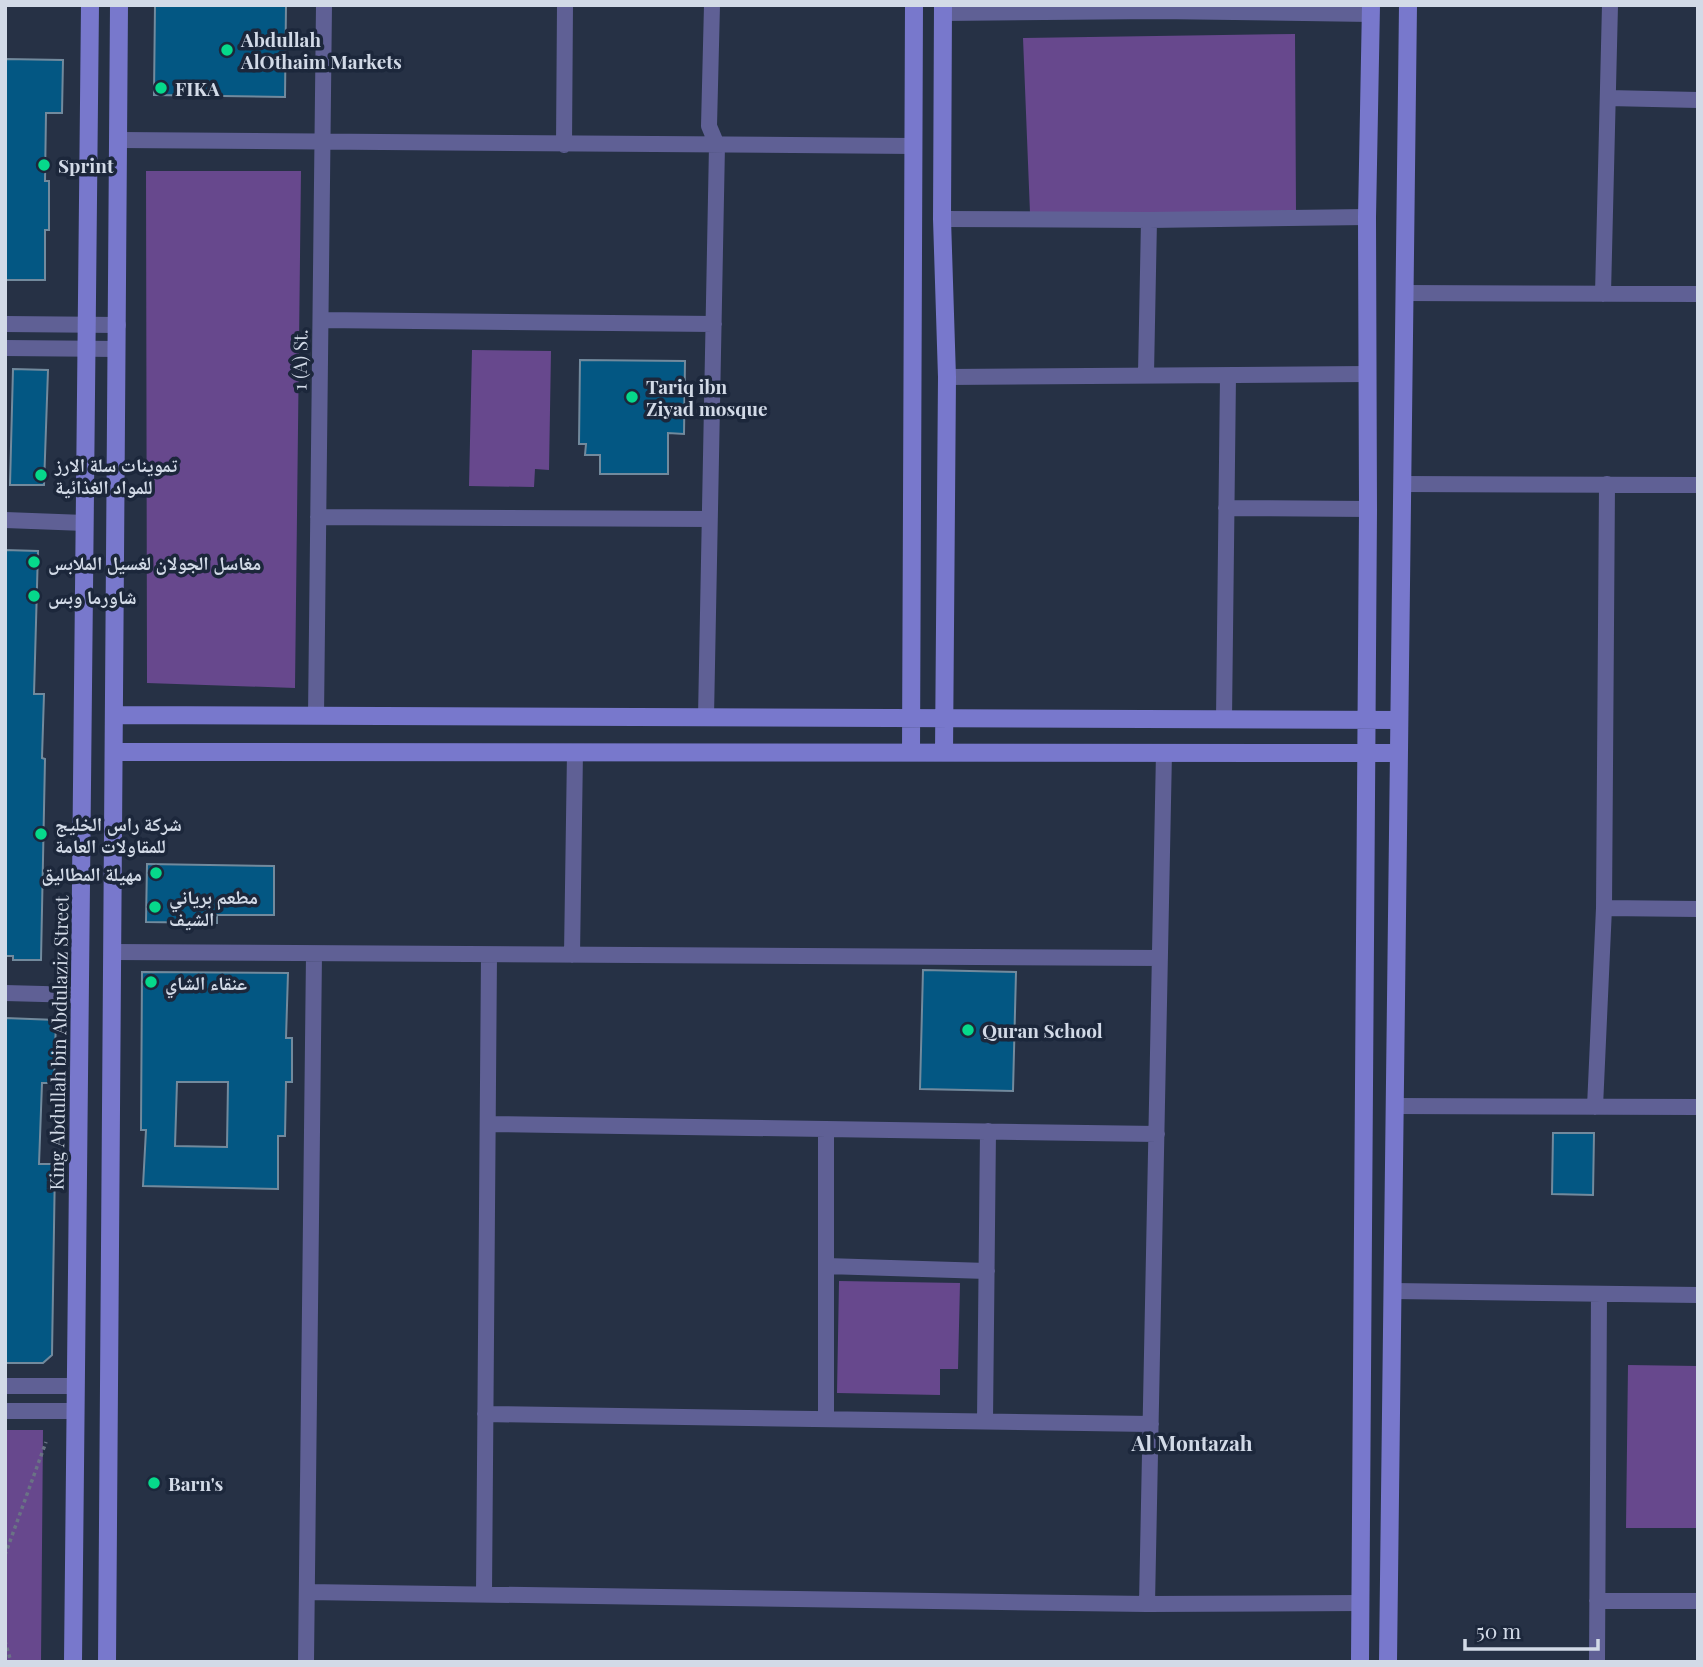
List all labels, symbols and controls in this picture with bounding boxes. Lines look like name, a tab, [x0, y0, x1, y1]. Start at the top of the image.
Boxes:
place label: Abdullah AlOthaim Markets	[240, 26, 402, 74]
marker: Abdullah AlOthaim Markets	[219, 42, 235, 58]
place label: FIKA	[175, 75, 220, 101]
marker: FIKA	[153, 80, 169, 96]
place label: Sprint	[58, 152, 114, 178]
marker: Sprint	[36, 157, 52, 173]
street label: 1 (A) St.	[285, 329, 313, 391]
place label: Tariq ibn Ziyad mosque	[646, 373, 768, 421]
marker: Tariq ibn Ziyad mosque	[624, 389, 640, 405]
place label: تموينات سلة الارز للمواد الغذائية	[54, 451, 178, 499]
marker: تموينات سلة الارز للمواد الغذائية	[33, 467, 49, 483]
place label: مغاسل الجولان لغسيل الملابس	[48, 549, 261, 575]
marker: مغاسل الجولان لغسيل الملابس	[26, 554, 42, 570]
place label: شاورما وبس	[48, 583, 137, 609]
marker: شاورما وبس	[26, 588, 42, 604]
place label: شركة راس الخليج للمقاولات العامة	[55, 810, 182, 858]
marker: شركة راس الخليج للمقاولات العامة	[33, 826, 49, 842]
place label: مهيلة المطاليق	[41, 860, 142, 886]
marker: مهيلة المطاليق	[148, 865, 164, 881]
place label: مطعم برياني الشيف	[169, 883, 258, 931]
street label: King Abdullah bin Abdulaziz Street	[42, 895, 74, 1191]
marker: مطعم برياني الشيف	[147, 899, 163, 915]
place label: عنقاء الشاي	[165, 969, 247, 999]
marker: عنقاء الشاي	[143, 974, 159, 990]
place label: Quran School	[982, 1017, 1103, 1043]
marker: Quran School	[960, 1022, 976, 1038]
district label: Al Montazah	[1130, 1428, 1253, 1456]
place label: Barn's	[168, 1470, 223, 1496]
marker: Barn's	[146, 1475, 162, 1491]
scale bar	[1465, 1608, 1598, 1652]
text: 50 m	[1476, 1616, 1522, 1644]

